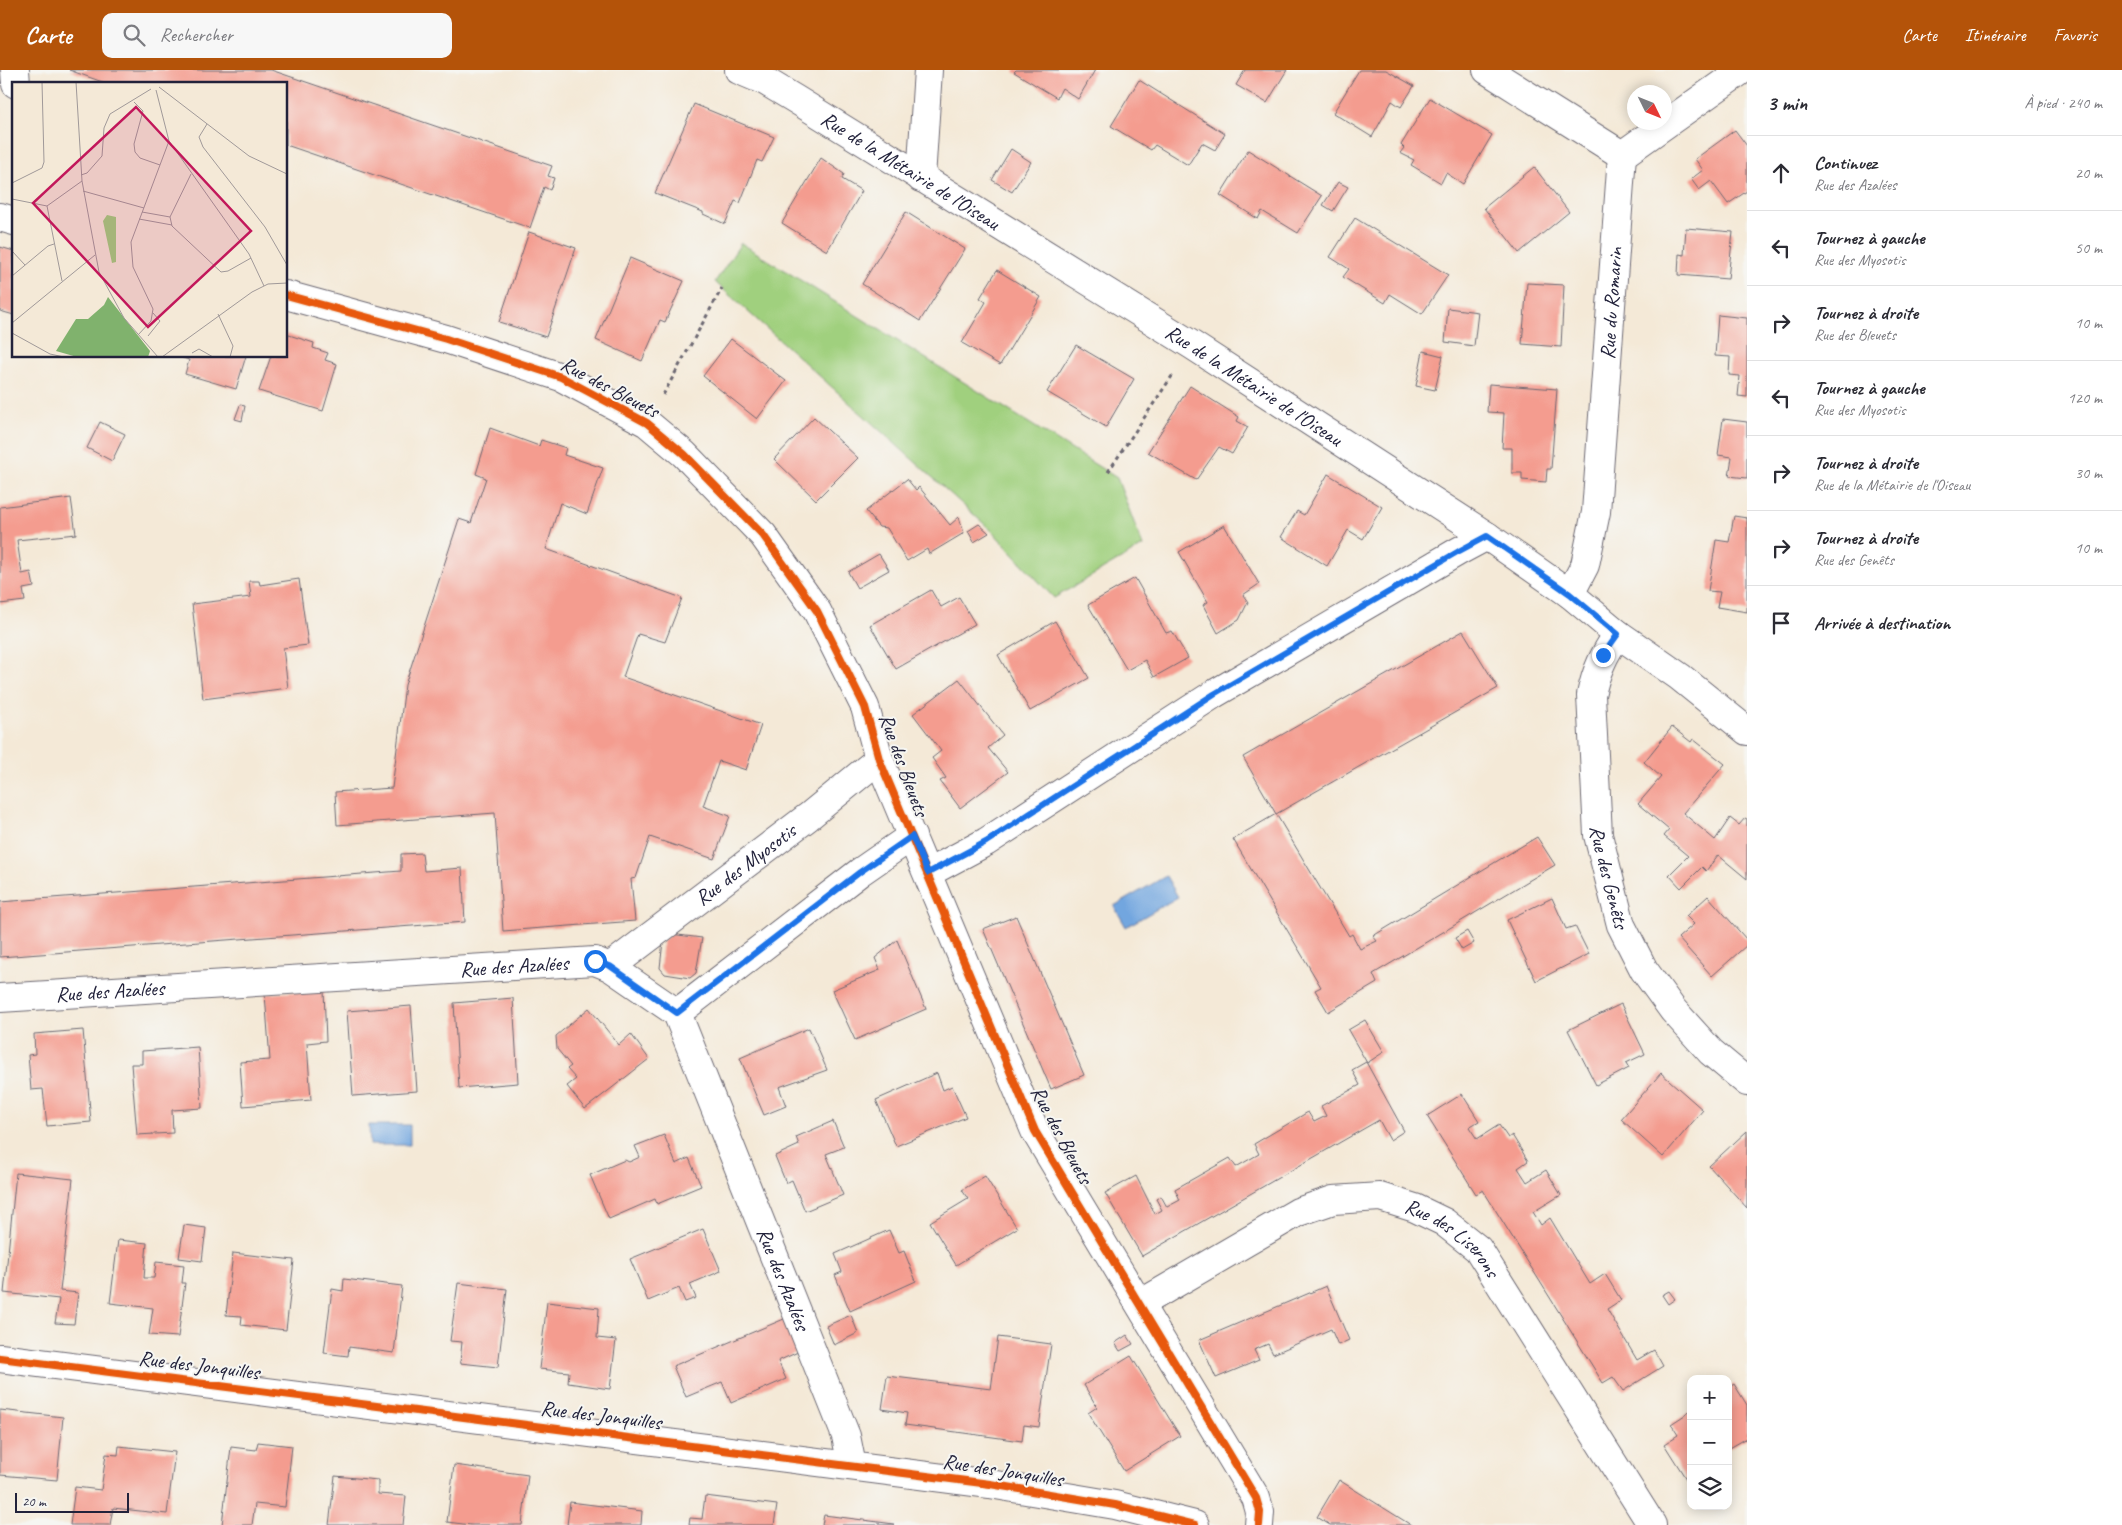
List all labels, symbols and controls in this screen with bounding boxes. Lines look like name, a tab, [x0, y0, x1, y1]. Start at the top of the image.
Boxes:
search box	[102, 13, 452, 58]
text: Carte	[25, 20, 72, 50]
icon: search	[120, 21, 148, 49]
text: Rechercher	[160, 23, 233, 47]
text: Carte	[1902, 24, 1937, 46]
text: Itinéraire	[1965, 24, 2026, 46]
text: Favoris	[2054, 24, 2097, 46]
inset map	[12, 82, 288, 358]
north arrow	[1627, 85, 1672, 130]
text: 3 min	[1767, 90, 1807, 116]
text: À pied · 240 m	[2024, 93, 2102, 113]
street label: Rue de la Métairie de l'Oiseau	[816, 105, 1006, 236]
text: Continuez	[1814, 151, 1877, 175]
icon: ahead	[1767, 159, 1795, 187]
text: 20 m	[2075, 163, 2102, 183]
text: Rue des Azalées	[1814, 175, 1897, 195]
text: Tournez à gauche	[1814, 226, 1925, 250]
icon: left	[1767, 234, 1795, 262]
text: 50 m	[2075, 238, 2102, 258]
street label: Rue du Romarin	[1594, 246, 1628, 360]
text: Rue des Myosotis	[1814, 250, 1905, 270]
text: Tournez à droite	[1814, 301, 1918, 325]
icon: right	[1767, 309, 1795, 337]
text: 10 m	[2075, 313, 2102, 333]
street label: Rue de la Métairie de l'Oiseau	[1161, 319, 1348, 452]
text: Rue des Bleuets	[1814, 325, 1896, 345]
street label: Rue des Bleuets	[556, 350, 665, 425]
text: Tournez à gauche	[1814, 376, 1925, 400]
icon: left	[1767, 384, 1795, 412]
text: 120 m	[2068, 388, 2102, 408]
text: Rue des Myosotis	[1814, 400, 1905, 420]
text: Tournez à droite	[1814, 451, 1918, 475]
icon: right	[1767, 459, 1795, 487]
text: 30 m	[2075, 463, 2102, 483]
text: Rue de la Métairie de l'Oiseau	[1814, 475, 1970, 495]
text: Tournez à droite	[1814, 526, 1918, 550]
icon: right	[1767, 534, 1795, 562]
text: 10 m	[2075, 538, 2102, 558]
text: Rue des Genêts	[1814, 550, 1894, 570]
icon: arrive	[1767, 609, 1795, 637]
text: Arrivée à destination	[1814, 611, 1950, 635]
route end	[1592, 644, 1615, 667]
street label: Rue des Bleuets	[873, 710, 935, 822]
street label: Rue des Myosotis	[690, 817, 803, 911]
street label: Rue des Genêts	[1585, 825, 1635, 933]
street label: Rue des Azalées	[459, 950, 571, 982]
route start	[584, 950, 607, 973]
street label: Rue des Azalées	[55, 975, 167, 1008]
street label: Rue des Bleuets	[1025, 1081, 1100, 1190]
street label: Rue des Liserons	[1402, 1193, 1506, 1284]
street label: Rue des Azalées	[751, 1224, 816, 1336]
street label: Rue des Jonquilles	[137, 1345, 263, 1386]
map controls	[1687, 1375, 1732, 1510]
button: +	[1687, 1375, 1732, 1420]
street label: Rue des Jonquilles	[539, 1395, 665, 1436]
button: −	[1687, 1420, 1732, 1465]
street label: Rue des Jonquilles	[941, 1448, 1067, 1493]
button: layers	[1687, 1465, 1732, 1510]
scale bar	[15, 1490, 129, 1513]
text: 20 m	[22, 1493, 46, 1510]

